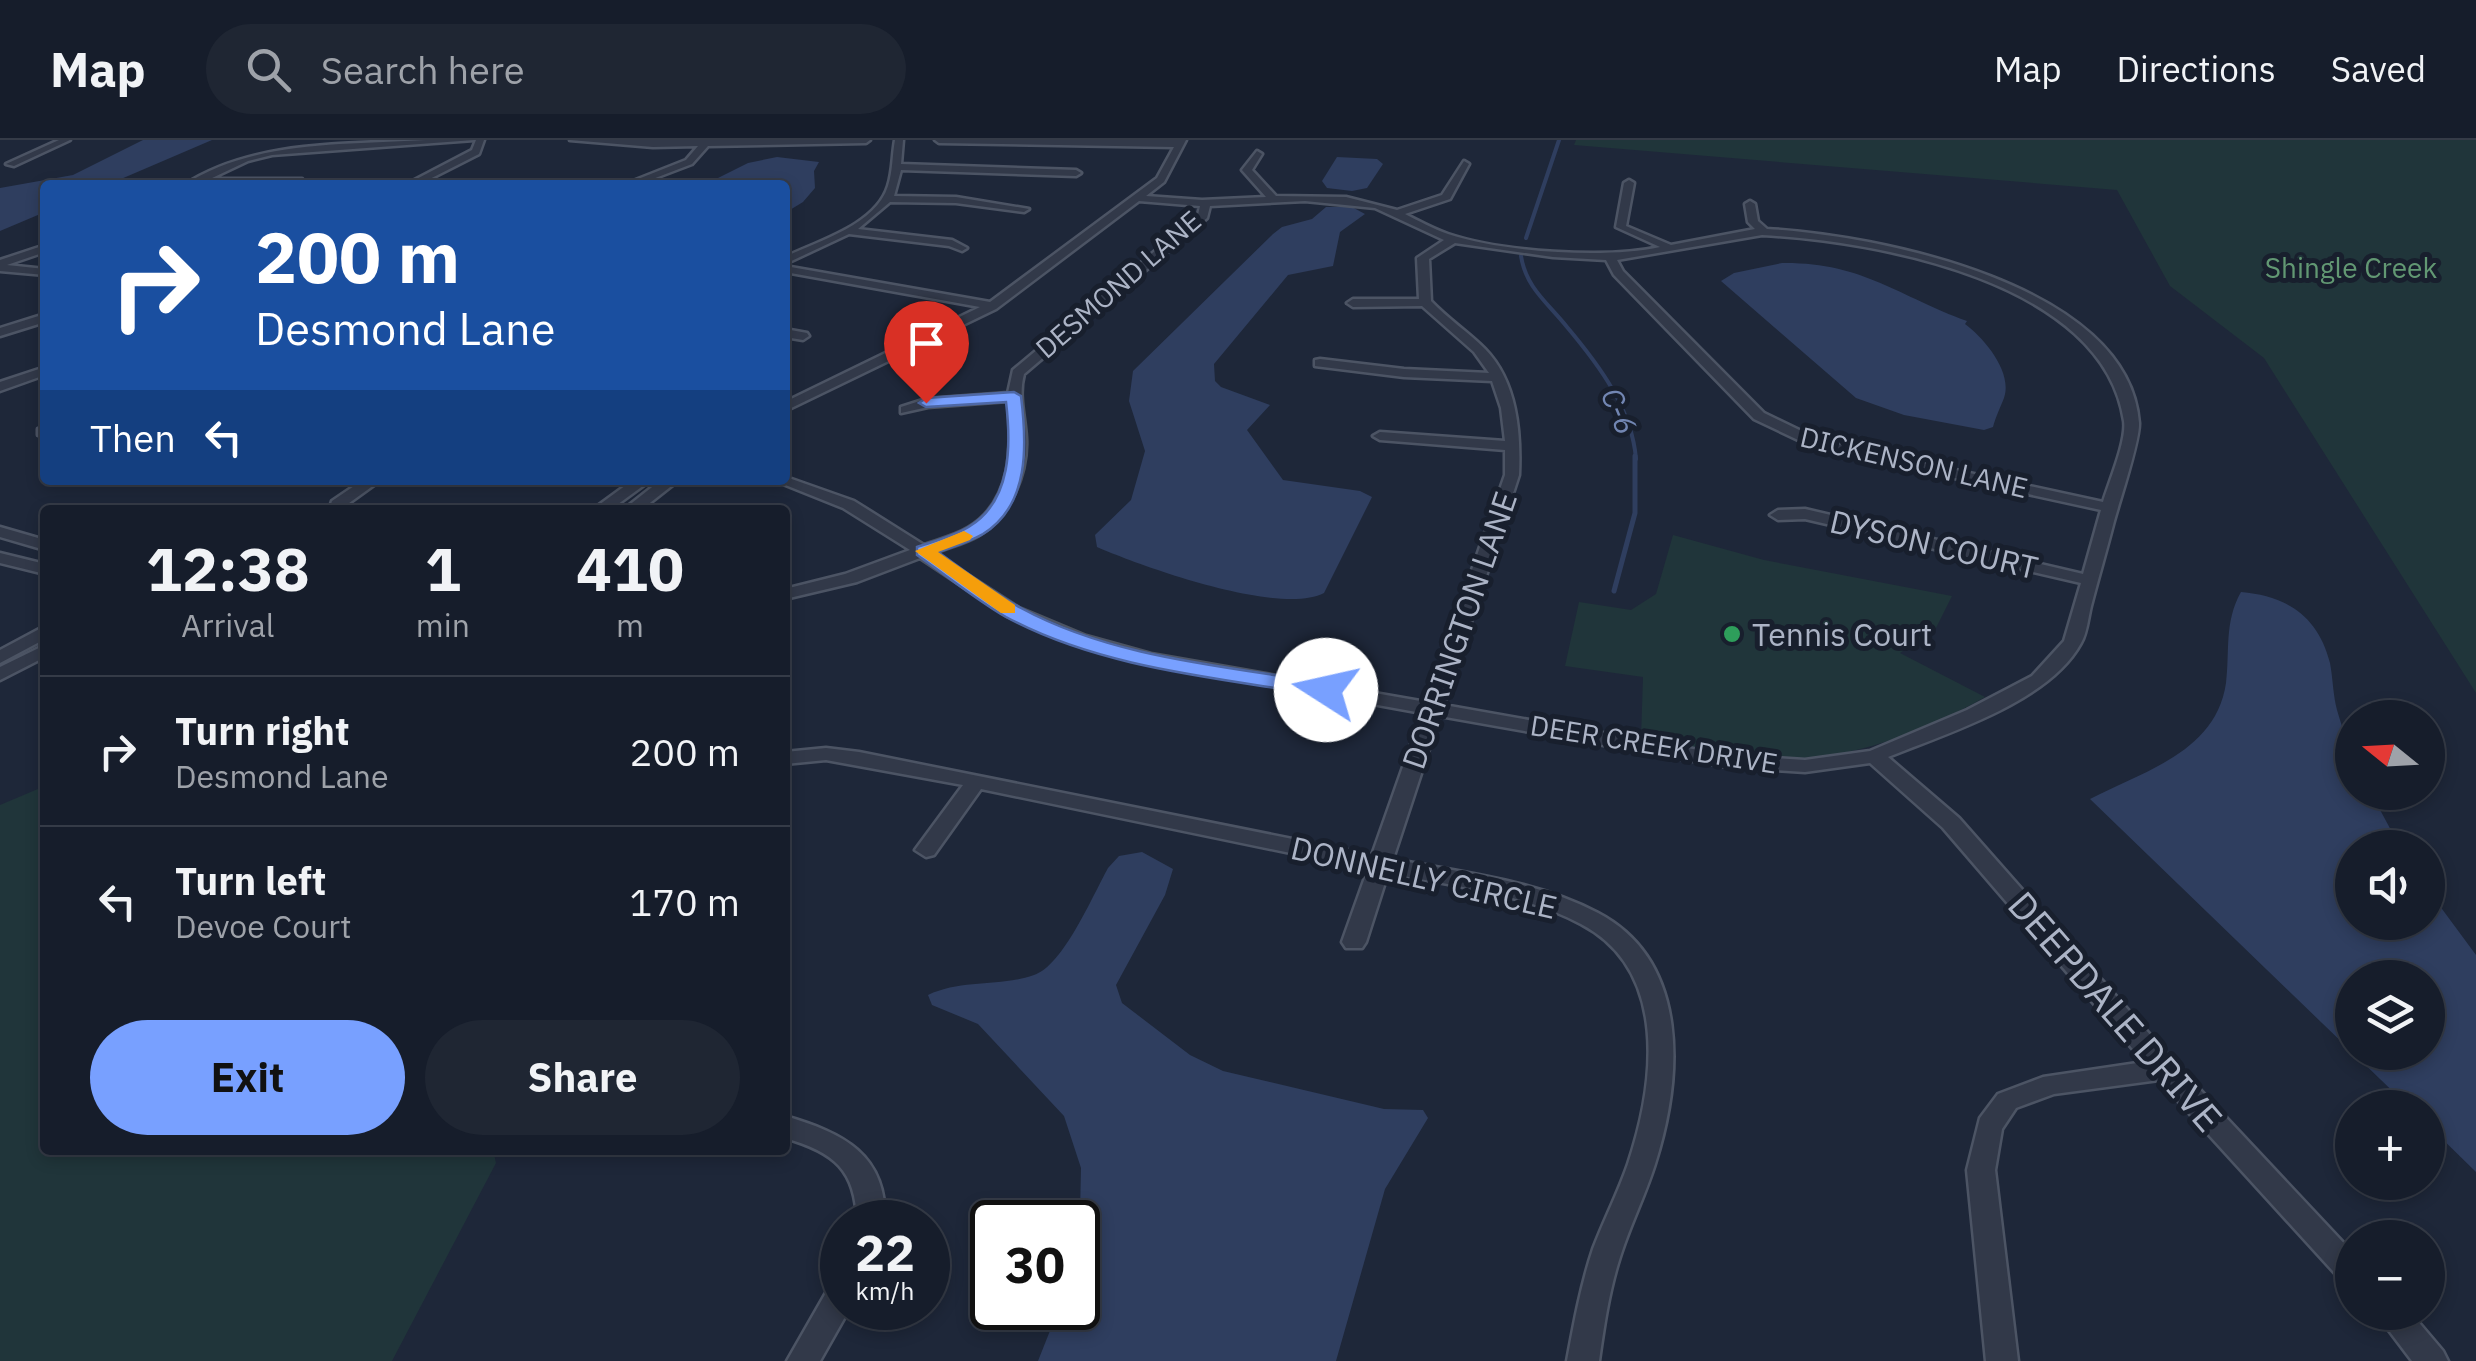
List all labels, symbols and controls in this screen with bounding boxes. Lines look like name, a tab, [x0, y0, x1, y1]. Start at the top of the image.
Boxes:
search box	[206, 24, 906, 114]
text: Map	[50, 38, 146, 100]
icon: search	[241, 42, 296, 97]
text: Search here	[321, 45, 525, 94]
text: Map	[1994, 46, 2062, 92]
text: Directions	[2117, 46, 2276, 92]
text: Saved	[2331, 46, 2426, 92]
street label: DESMOND LANE	[1027, 202, 1209, 366]
text: 200 m	[255, 211, 460, 302]
icon: right	[90, 220, 220, 350]
park label: Shingle Creek	[2265, 249, 2437, 286]
text: Desmond Lane	[255, 299, 555, 357]
pin	[884, 301, 969, 404]
icon: arrive	[899, 316, 954, 371]
water label: C-6	[1593, 382, 1647, 440]
icon: left	[196, 410, 251, 465]
text: Then	[90, 413, 176, 462]
street label: DICKENSON LANE	[1797, 418, 2031, 506]
street label: DORRINGTON LANE	[1392, 486, 1526, 774]
street label: DYSON COURT	[1826, 500, 2042, 588]
text: 12:38	[146, 529, 310, 608]
text: 1	[425, 529, 461, 608]
text: 410	[576, 529, 684, 608]
text: Arrival	[181, 604, 275, 646]
text: min	[416, 604, 470, 646]
text: m	[616, 604, 644, 646]
place label: Tennis Court	[1752, 613, 1932, 655]
marker: Tennis Court	[1721, 623, 1743, 645]
position arrow	[1274, 638, 1378, 742]
north arrow	[2335, 700, 2445, 810]
map controls	[2335, 700, 2445, 1330]
text: Turn right	[175, 706, 350, 755]
street label: DEER CREEK DRIVE	[1528, 706, 1780, 782]
icon: right	[90, 724, 145, 779]
text: 200 m	[629, 727, 740, 776]
text: Desmond Lane	[175, 755, 389, 797]
street label: DONNELLY CIRCLE	[1287, 826, 1561, 928]
button: sound	[2335, 830, 2445, 940]
text: Turn left	[175, 856, 326, 905]
icon: left	[90, 874, 145, 929]
text: 170 m	[629, 877, 740, 926]
street label: DEEPDALE DRIVE	[1998, 881, 2234, 1141]
text: Devoe Court	[175, 905, 351, 947]
button: layers	[2335, 960, 2445, 1070]
button: Exit	[90, 1020, 405, 1135]
button: Share	[425, 1020, 740, 1135]
button: +	[2335, 1090, 2445, 1200]
speed limit sign: 30	[970, 1200, 1100, 1330]
text: 22	[855, 1220, 915, 1285]
button: −	[2335, 1220, 2445, 1330]
text: km/h	[856, 1274, 914, 1307]

